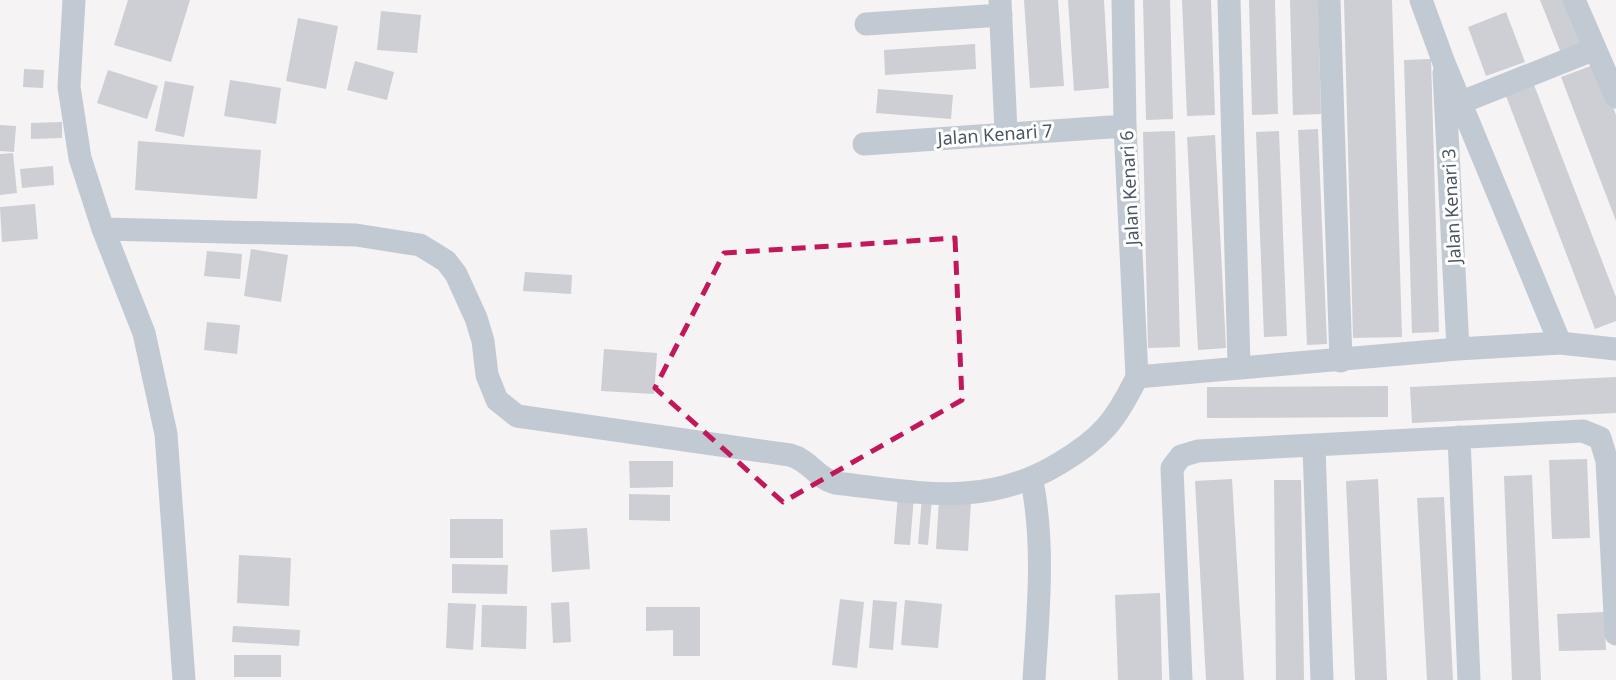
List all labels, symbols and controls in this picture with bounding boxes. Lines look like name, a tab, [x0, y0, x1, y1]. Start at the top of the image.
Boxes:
street label: Jalan Kenari 7	[935, 118, 1053, 150]
street label: Jalan Kenari 6	[1114, 130, 1144, 248]
street label: Jalan Kenari 3	[1436, 148, 1466, 266]

